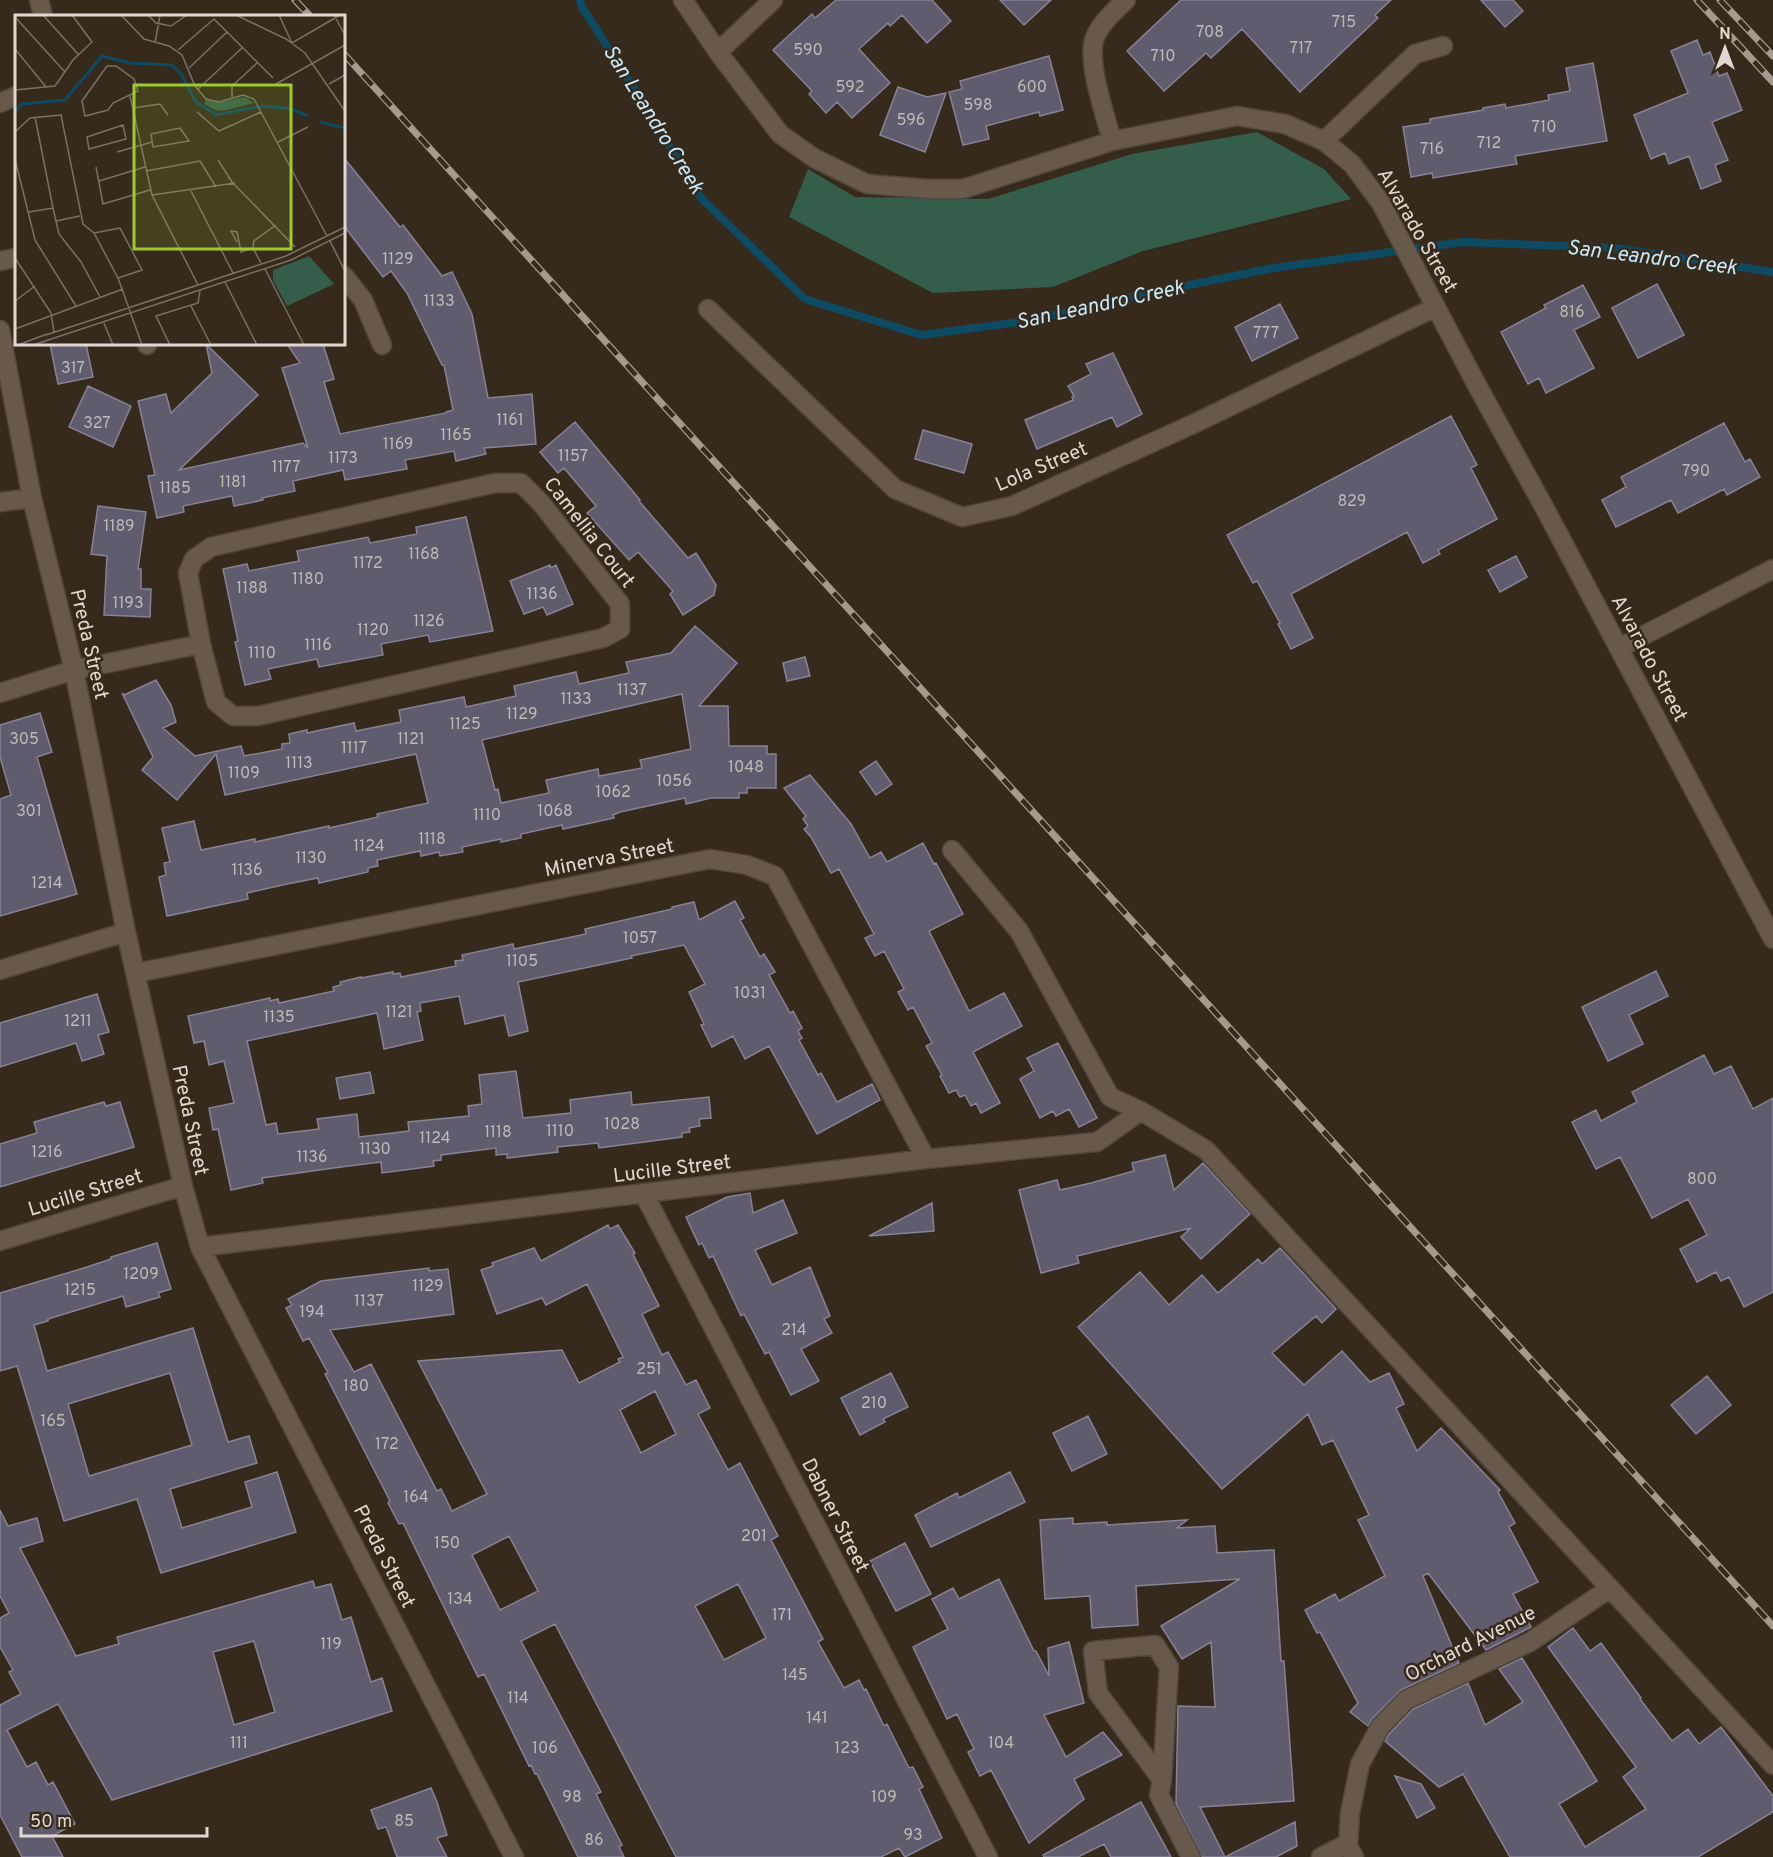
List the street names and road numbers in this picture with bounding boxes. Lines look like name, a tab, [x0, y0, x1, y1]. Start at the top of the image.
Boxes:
street label: Alvarado Street	[1370, 164, 1462, 298]
street label: Lola Street	[992, 437, 1092, 499]
street label: Camellia Court	[537, 473, 640, 594]
street label: Preda Street	[63, 587, 113, 702]
street label: Alvarado Street	[1604, 591, 1693, 727]
street label: Minerva Street	[542, 834, 677, 884]
street label: Preda Street	[165, 1063, 213, 1178]
street label: Lucille Street	[612, 1150, 733, 1190]
street label: Lucille Street	[25, 1164, 146, 1224]
street label: Dabner Street	[794, 1454, 874, 1577]
street label: Preda Street	[346, 1501, 420, 1613]
street label: Orchard Avenue	[1401, 1601, 1541, 1689]

